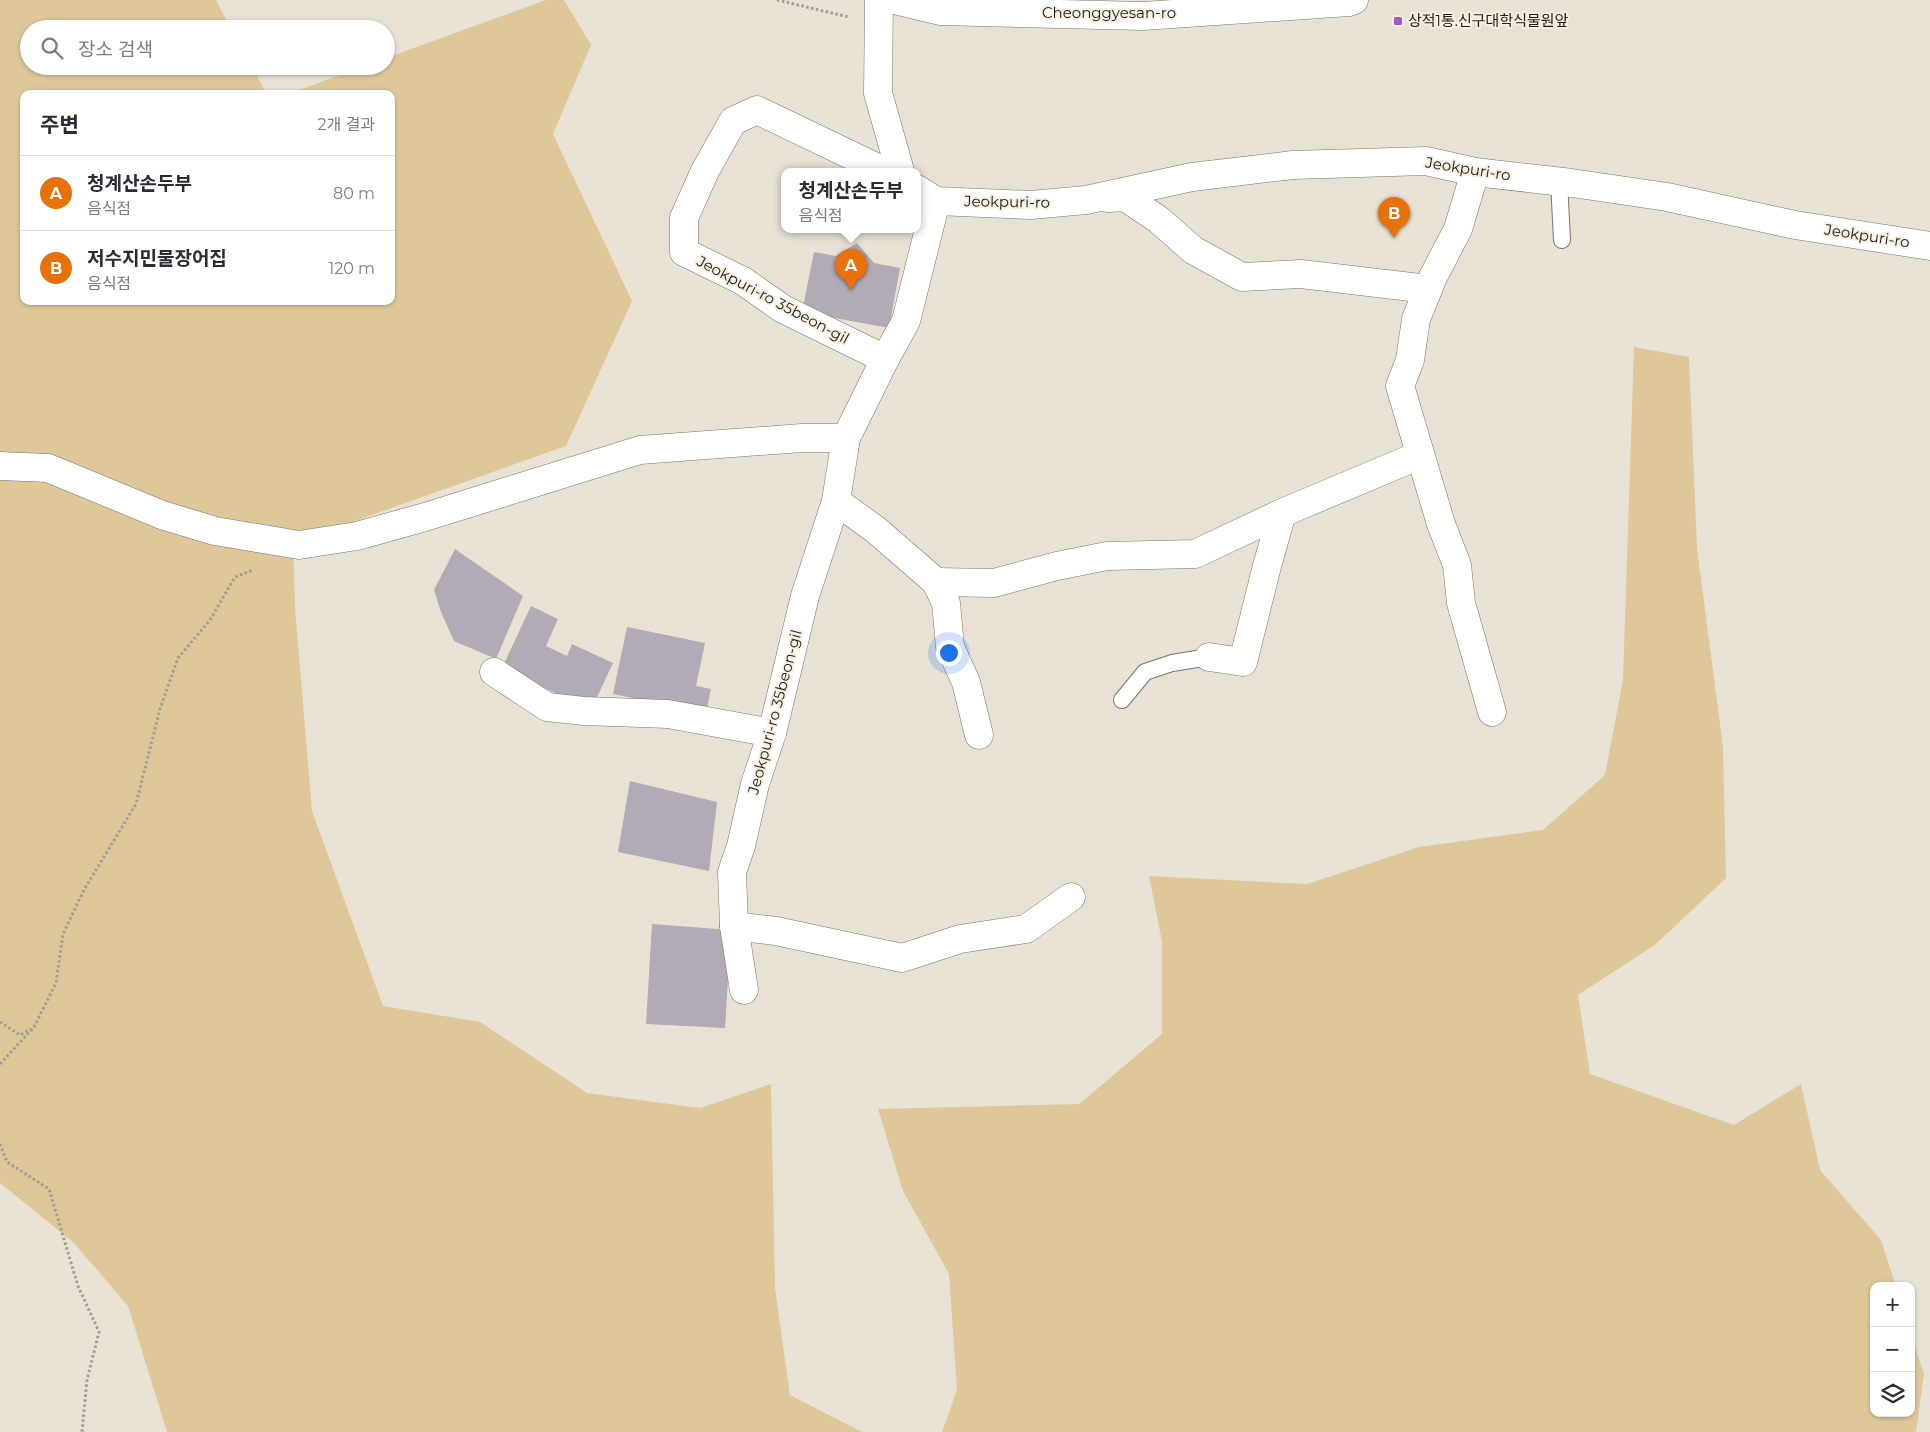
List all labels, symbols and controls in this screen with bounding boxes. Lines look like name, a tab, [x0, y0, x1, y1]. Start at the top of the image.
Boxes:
street label: Cheonggyesan-ro	[1042, 3, 1176, 22]
place label: 상적1통.신구대학식물원앞	[1408, 11, 1569, 30]
marker: 상적1통.신구대학식물원앞	[1392, 15, 1404, 27]
search box	[20, 20, 395, 75]
icon: search	[38, 34, 66, 62]
text: 장소 검색	[78, 38, 153, 61]
text: 주변	[40, 112, 79, 137]
text: 2개 결과	[318, 115, 375, 134]
street label: Jeokpuri-ro	[1423, 152, 1512, 185]
popup	[781, 168, 921, 233]
text: 청계산손두부	[87, 172, 192, 195]
text: 청계산손두부	[799, 179, 903, 202]
text: A	[50, 184, 62, 203]
text: 80 m	[333, 184, 375, 203]
street label: Jeokpuri-ro	[963, 191, 1050, 212]
pin: B	[1378, 197, 1410, 238]
text: 음식점	[87, 199, 131, 218]
text: 음식점	[799, 206, 843, 225]
street label: Jeokpuri-ro	[1822, 219, 1911, 252]
text: 저수지민물장어집	[87, 247, 227, 270]
pin: A	[835, 249, 867, 290]
street label: Jeokpuri-ro 35beon-gil	[693, 251, 853, 348]
text: B	[50, 259, 62, 278]
text: 120 m	[328, 259, 375, 278]
text: 음식점	[87, 274, 131, 293]
street label: Jeokpuri-ro 35beon-gil	[743, 627, 806, 797]
your location	[936, 640, 962, 666]
map controls	[1870, 1282, 1915, 1417]
button: +	[1870, 1282, 1915, 1327]
button: −	[1870, 1327, 1915, 1372]
button: layers	[1870, 1372, 1915, 1417]

